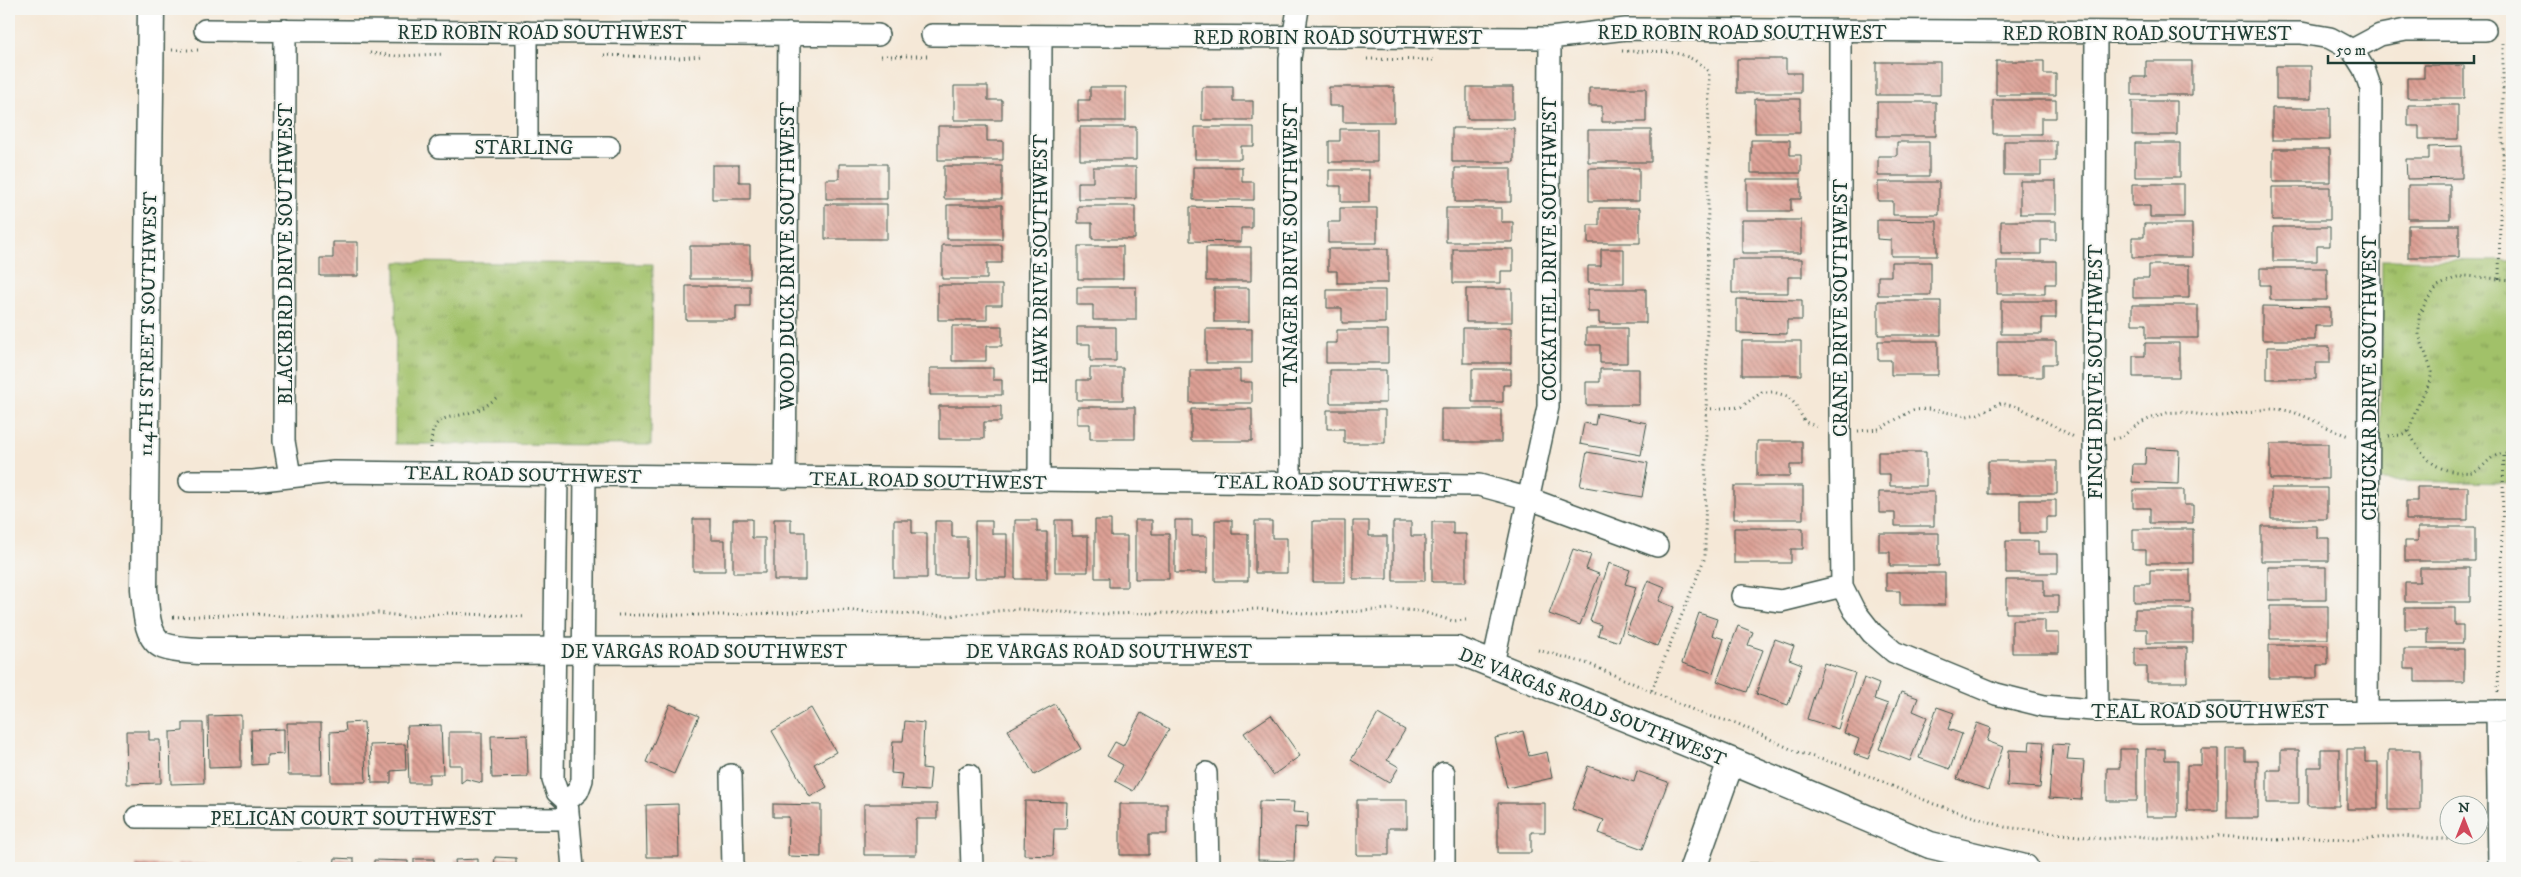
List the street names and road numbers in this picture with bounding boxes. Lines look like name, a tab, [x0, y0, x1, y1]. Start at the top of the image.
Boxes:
street label: RED ROBIN ROAD SOUTHWEST	[397, 22, 687, 45]
street label: RED ROBIN ROAD SOUTHWEST	[1597, 22, 1887, 45]
street label: RED ROBIN ROAD SOUTHWEST	[2002, 23, 2292, 46]
street label: RED ROBIN ROAD SOUTHWEST	[1193, 27, 1483, 50]
street label: COCKATIEL DRIVE SOUTHWEST	[1539, 96, 1562, 401]
street label: WOOD DUCK DRIVE SOUTHWEST	[777, 101, 800, 411]
street label: BLACKBIRD DRIVE SOUTHWEST	[275, 102, 298, 405]
street label: TANAGER DRIVE SOUTHWEST	[1280, 102, 1303, 387]
street label: HAWK DRIVE SOUTHWEST	[1030, 133, 1053, 384]
street label: STARLING	[475, 137, 573, 160]
street label: CRANE DRIVE SOUTHWEST	[1830, 178, 1853, 437]
street label: 114TH STREET SOUTHWEST	[135, 191, 162, 457]
street label: CHUCKAR DRIVE SOUTHWEST	[2359, 235, 2382, 521]
street label: FINCH DRIVE SOUTHWEST	[2085, 244, 2108, 500]
street label: TEAL ROAD SOUTHWEST	[404, 462, 642, 489]
street label: TEAL ROAD SOUTHWEST	[809, 468, 1047, 495]
street label: TEAL ROAD SOUTHWEST	[1214, 471, 1452, 498]
street label: DE VARGAS ROAD SOUTHWEST	[561, 641, 848, 664]
street label: DE VARGAS ROAD SOUTHWEST	[966, 641, 1253, 664]
street label: DE VARGAS ROAD SOUTHWEST	[1455, 643, 1730, 772]
street label: TEAL ROAD SOUTHWEST	[2091, 701, 2329, 724]
street label: PELICAN COURT SOUTHWEST	[210, 808, 496, 831]

